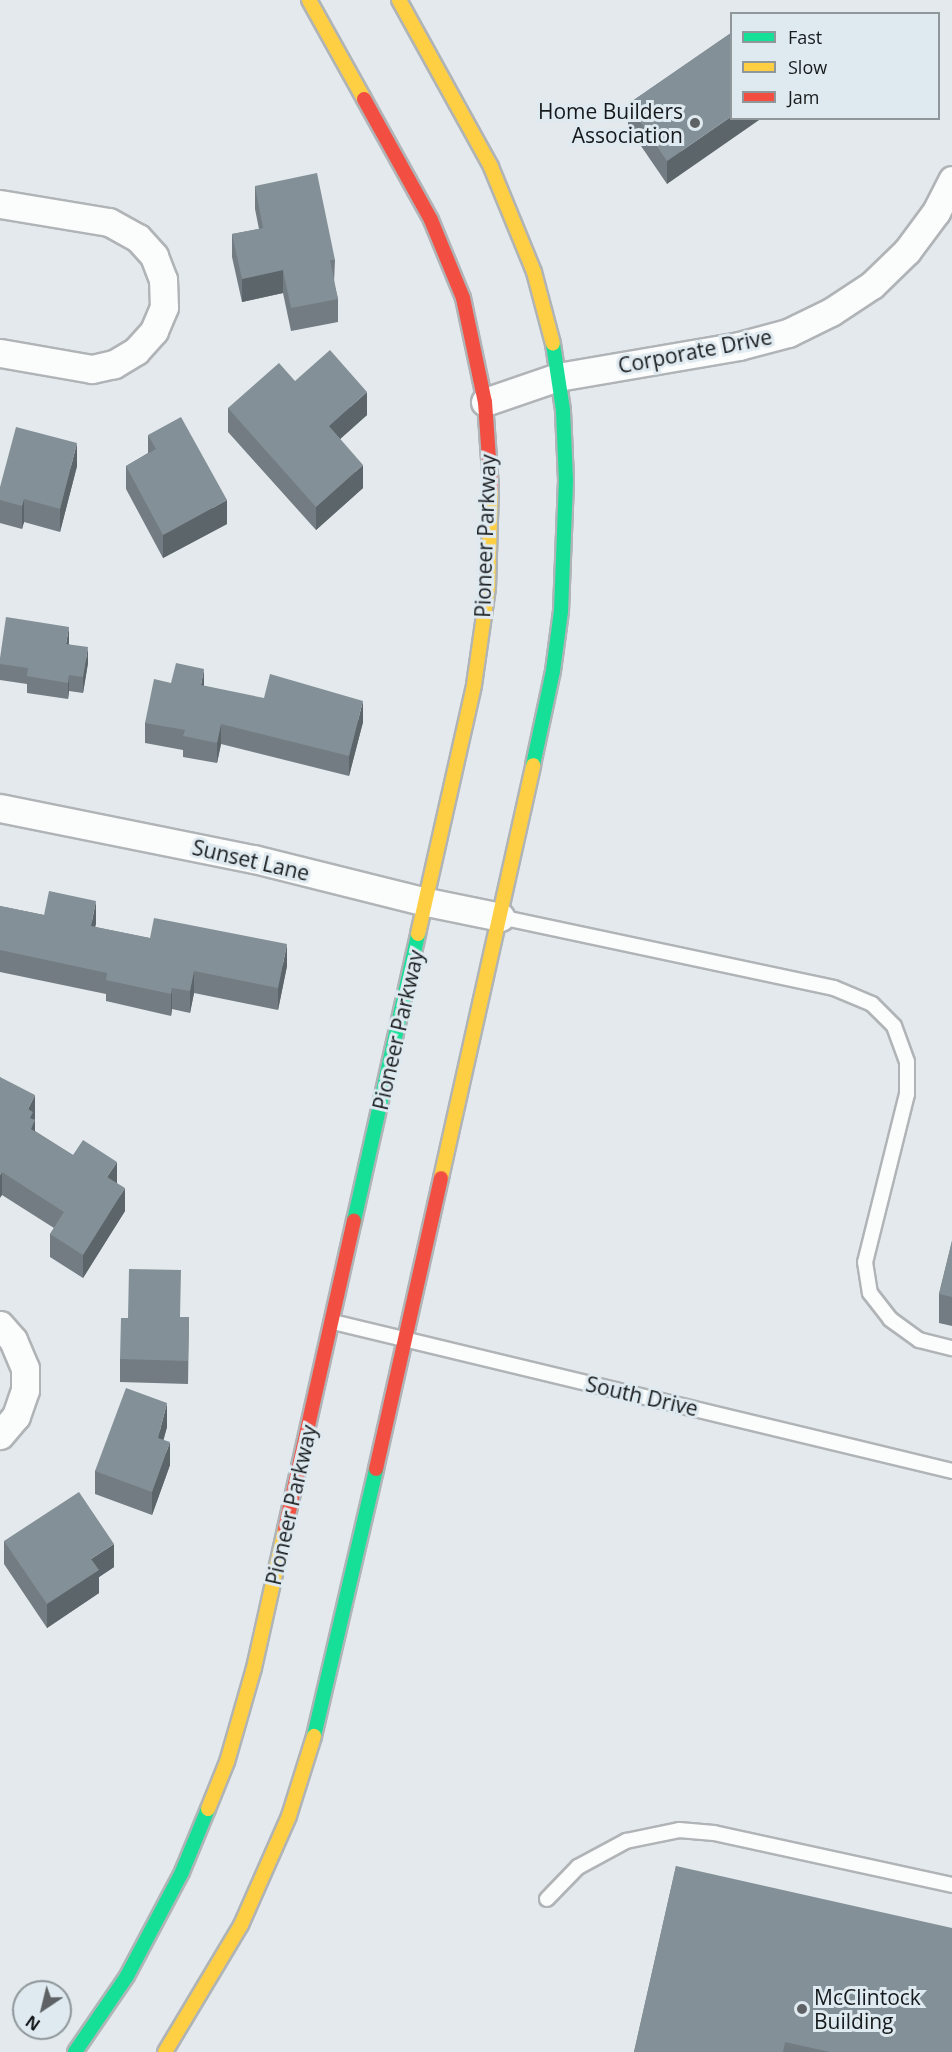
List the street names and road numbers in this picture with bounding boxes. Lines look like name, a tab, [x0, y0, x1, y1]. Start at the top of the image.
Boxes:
street label: Corporate Drive	[616, 324, 774, 378]
street label: Pioneer Parkway	[470, 454, 500, 618]
street label: Sunset Lane	[190, 834, 312, 886]
street label: Pioneer Parkway	[367, 948, 429, 1112]
street label: South Drive	[584, 1371, 700, 1421]
street label: Pioneer Parkway	[260, 1423, 322, 1587]

